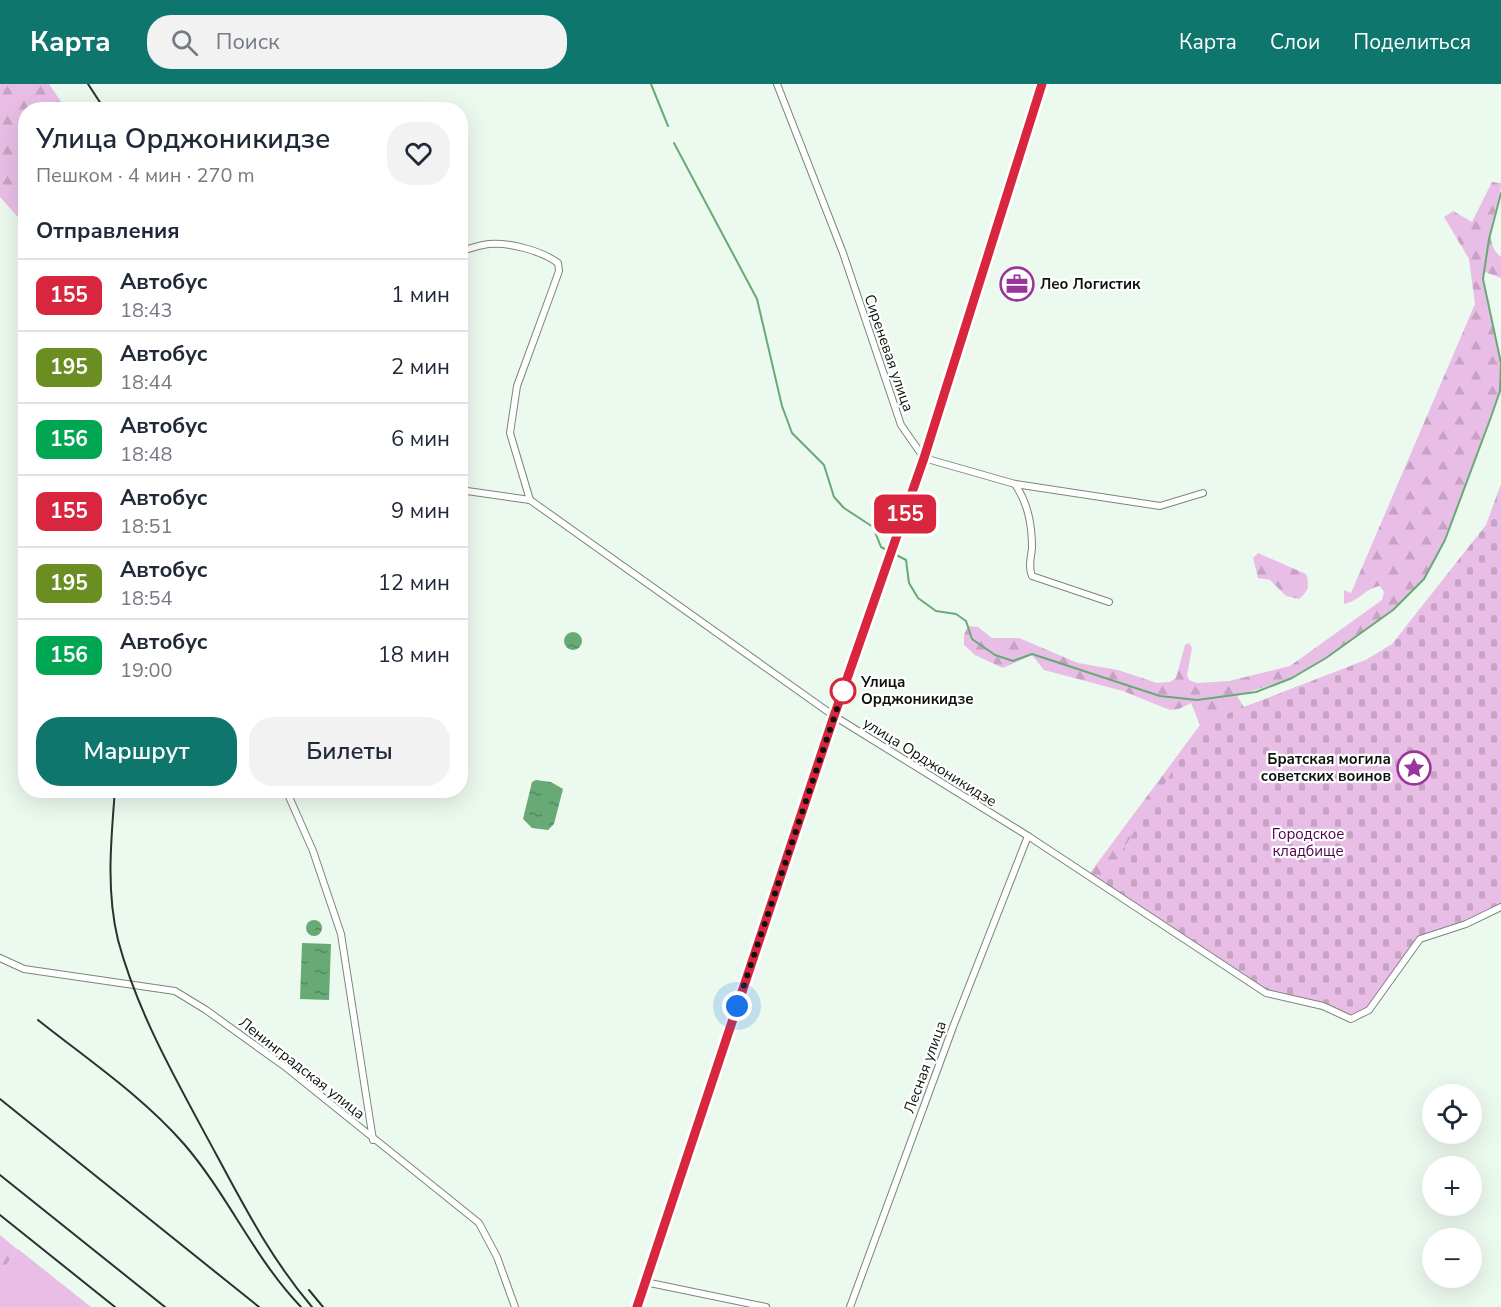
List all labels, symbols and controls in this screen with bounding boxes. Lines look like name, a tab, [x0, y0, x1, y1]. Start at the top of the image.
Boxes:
search box	[147, 15, 567, 69]
text: Карта	[30, 23, 111, 61]
icon: search	[168, 26, 201, 59]
text: Поиск	[216, 27, 280, 57]
text: Карта	[1179, 28, 1237, 56]
text: Слои	[1270, 28, 1320, 56]
text: Поделиться	[1353, 28, 1471, 56]
text: Улица Орджоникидзе	[36, 120, 330, 158]
button: heart	[387, 122, 450, 185]
text: Пешком · 4 мин · 270 m	[36, 162, 255, 189]
text: Отправления	[36, 216, 180, 246]
office icon: Лео Логистик	[999, 266, 1035, 302]
text: Автобус	[120, 267, 208, 297]
place label: Лео Логистик	[1040, 274, 1141, 294]
text: 1 мин	[391, 280, 450, 310]
text: 155	[50, 281, 88, 309]
street label: Сиреневая улица	[860, 292, 918, 414]
text: 18:43	[120, 297, 173, 324]
text: Автобус	[120, 339, 208, 369]
text: 2 мин	[391, 352, 450, 382]
text: 195	[50, 353, 88, 381]
text: 18:44	[120, 369, 173, 396]
text: Автобус	[120, 411, 208, 441]
text: 6 мин	[391, 424, 450, 454]
text: 156	[50, 425, 88, 453]
text: 18:48	[120, 441, 173, 468]
text: Автобус	[120, 483, 208, 513]
line badge: 155	[870, 494, 940, 534]
text: 9 мин	[391, 496, 450, 526]
text: 155	[50, 497, 88, 525]
text: 155	[886, 500, 924, 528]
text: 18:51	[120, 513, 173, 540]
text: Автобус	[120, 555, 208, 585]
text: 12 мин	[378, 568, 450, 598]
text: 195	[50, 569, 88, 597]
text: 18:54	[120, 585, 173, 612]
text: Автобус	[120, 627, 208, 657]
text: 18 мин	[378, 640, 450, 670]
text: 156	[50, 641, 88, 669]
text: 19:00	[120, 657, 173, 684]
place label: Улица Орджоникидзе	[860, 672, 974, 709]
marker: Улица Орджоникидзе	[830, 678, 856, 704]
street label: улица Орджоникидзе	[859, 713, 1001, 811]
button: Маршрут	[36, 717, 237, 786]
button: Билеты	[249, 717, 450, 786]
place label: Братская могила советских воинов	[1261, 749, 1391, 786]
place icon: Братская могила советских воинов	[1396, 750, 1432, 786]
park label: Городское кладбище	[1272, 824, 1344, 861]
your location	[722, 991, 752, 1021]
street label: Ленинградская улица	[235, 1012, 369, 1124]
street label: Лесная улица	[899, 1018, 951, 1116]
map controls	[1422, 1084, 1482, 1288]
button: locate	[1422, 1084, 1482, 1144]
button: +	[1422, 1156, 1482, 1216]
button: −	[1422, 1228, 1482, 1288]

